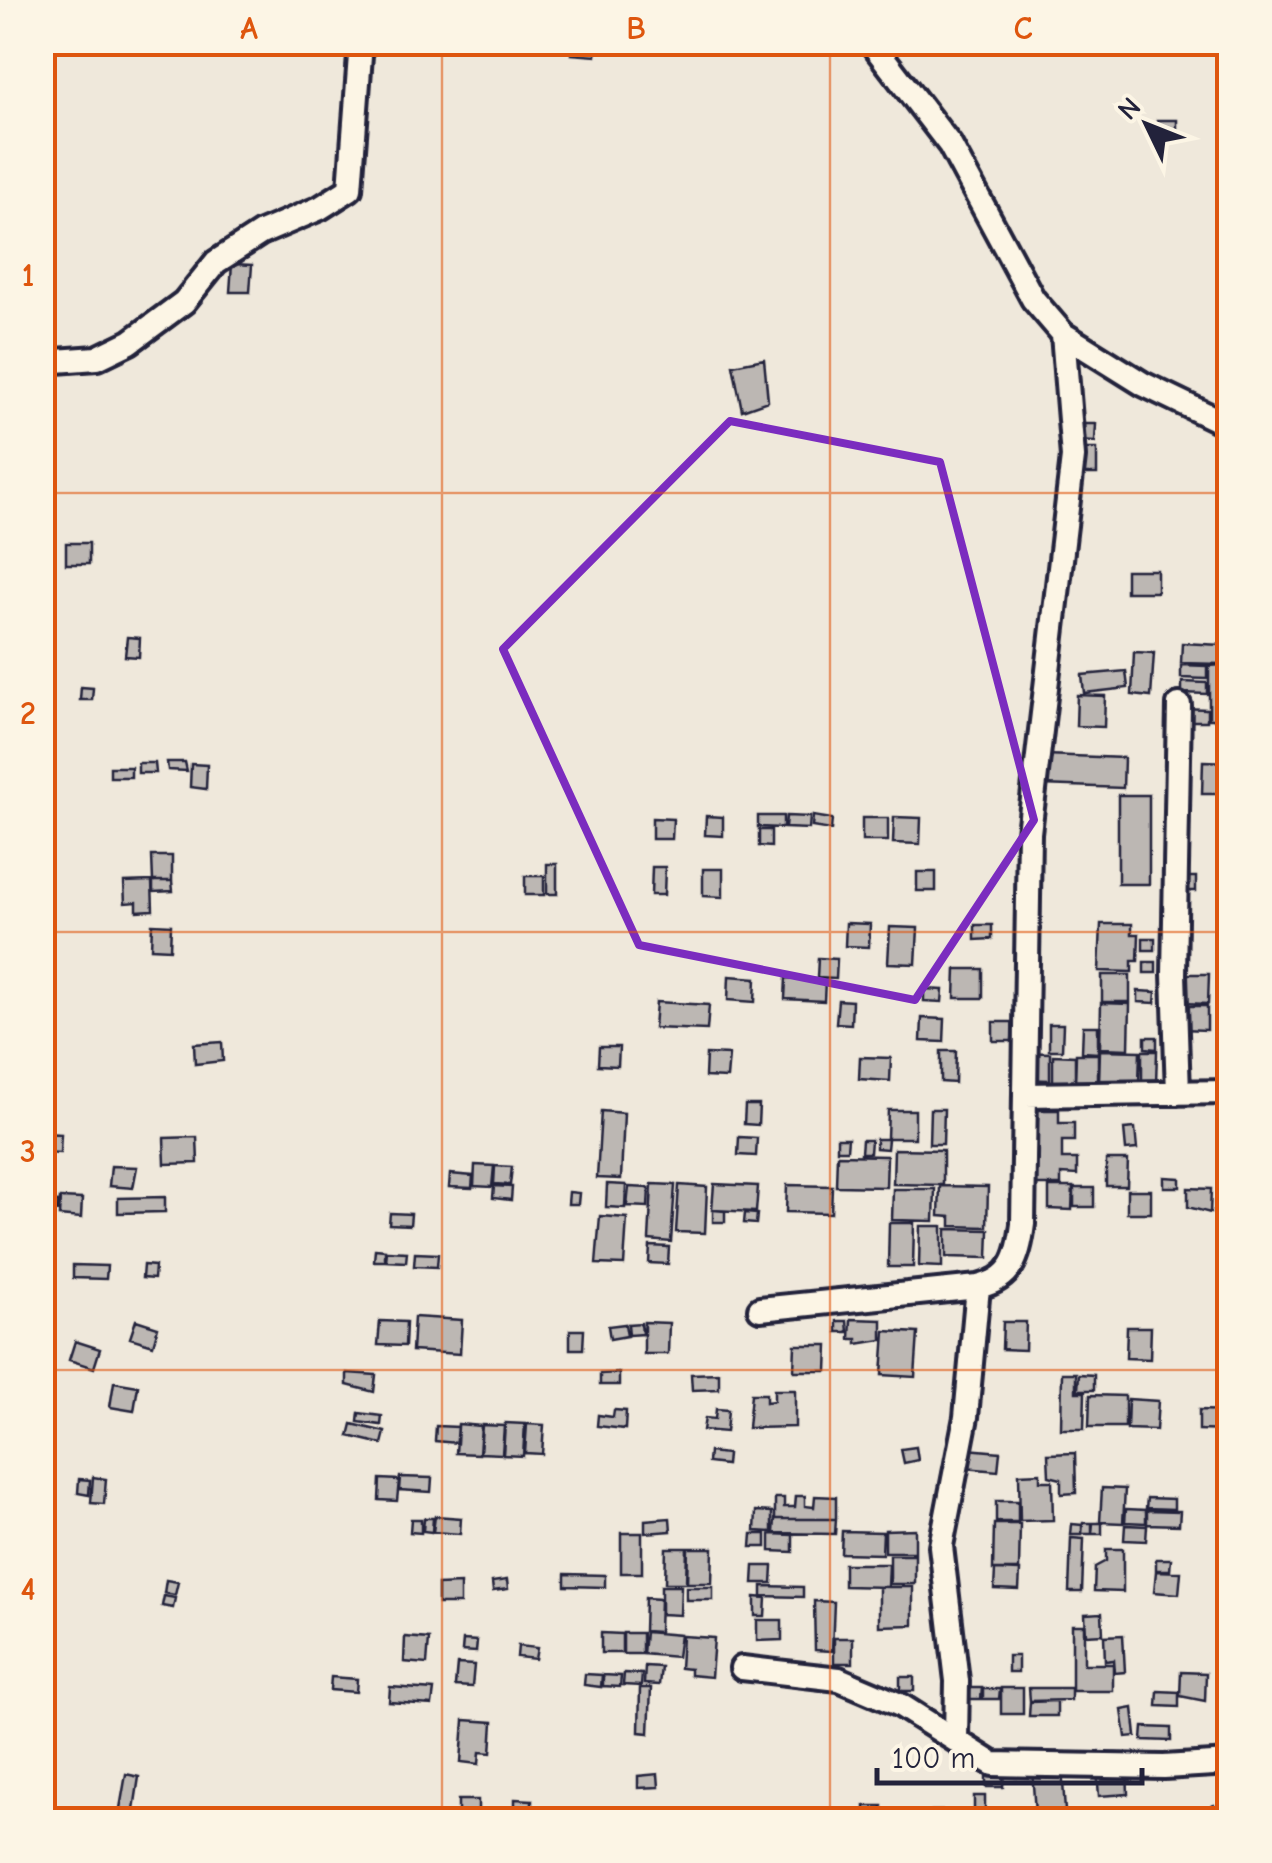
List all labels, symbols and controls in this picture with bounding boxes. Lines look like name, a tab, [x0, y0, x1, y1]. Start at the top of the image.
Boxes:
text: A	[240, 10, 258, 47]
text: B	[626, 10, 646, 47]
text: C	[1013, 10, 1033, 47]
north arrow	[1097, 75, 1197, 175]
text: N	[1112, 91, 1147, 126]
text: 1	[22, 257, 34, 294]
text: 2	[20, 695, 36, 732]
text: 3	[20, 1133, 36, 1170]
text: 4	[20, 1571, 36, 1608]
scale bar	[877, 1723, 1142, 1785]
text: 100 m	[892, 1741, 975, 1776]

